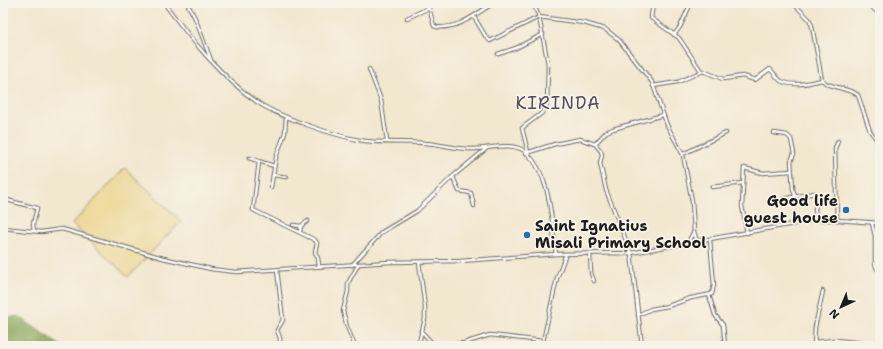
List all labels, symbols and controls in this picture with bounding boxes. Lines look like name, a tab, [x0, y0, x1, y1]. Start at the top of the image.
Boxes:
district label: KIRINDA	[515, 92, 601, 114]
place label: Good life guest house	[744, 191, 838, 228]
marker: Good life guest house	[841, 205, 851, 215]
place label: Saint Ignatius Misali Primary School	[535, 216, 706, 253]
marker: Saint Ignatius Misali Primary School	[522, 230, 532, 240]
north arrow	[821, 287, 861, 327]
text: N	[826, 305, 843, 322]

